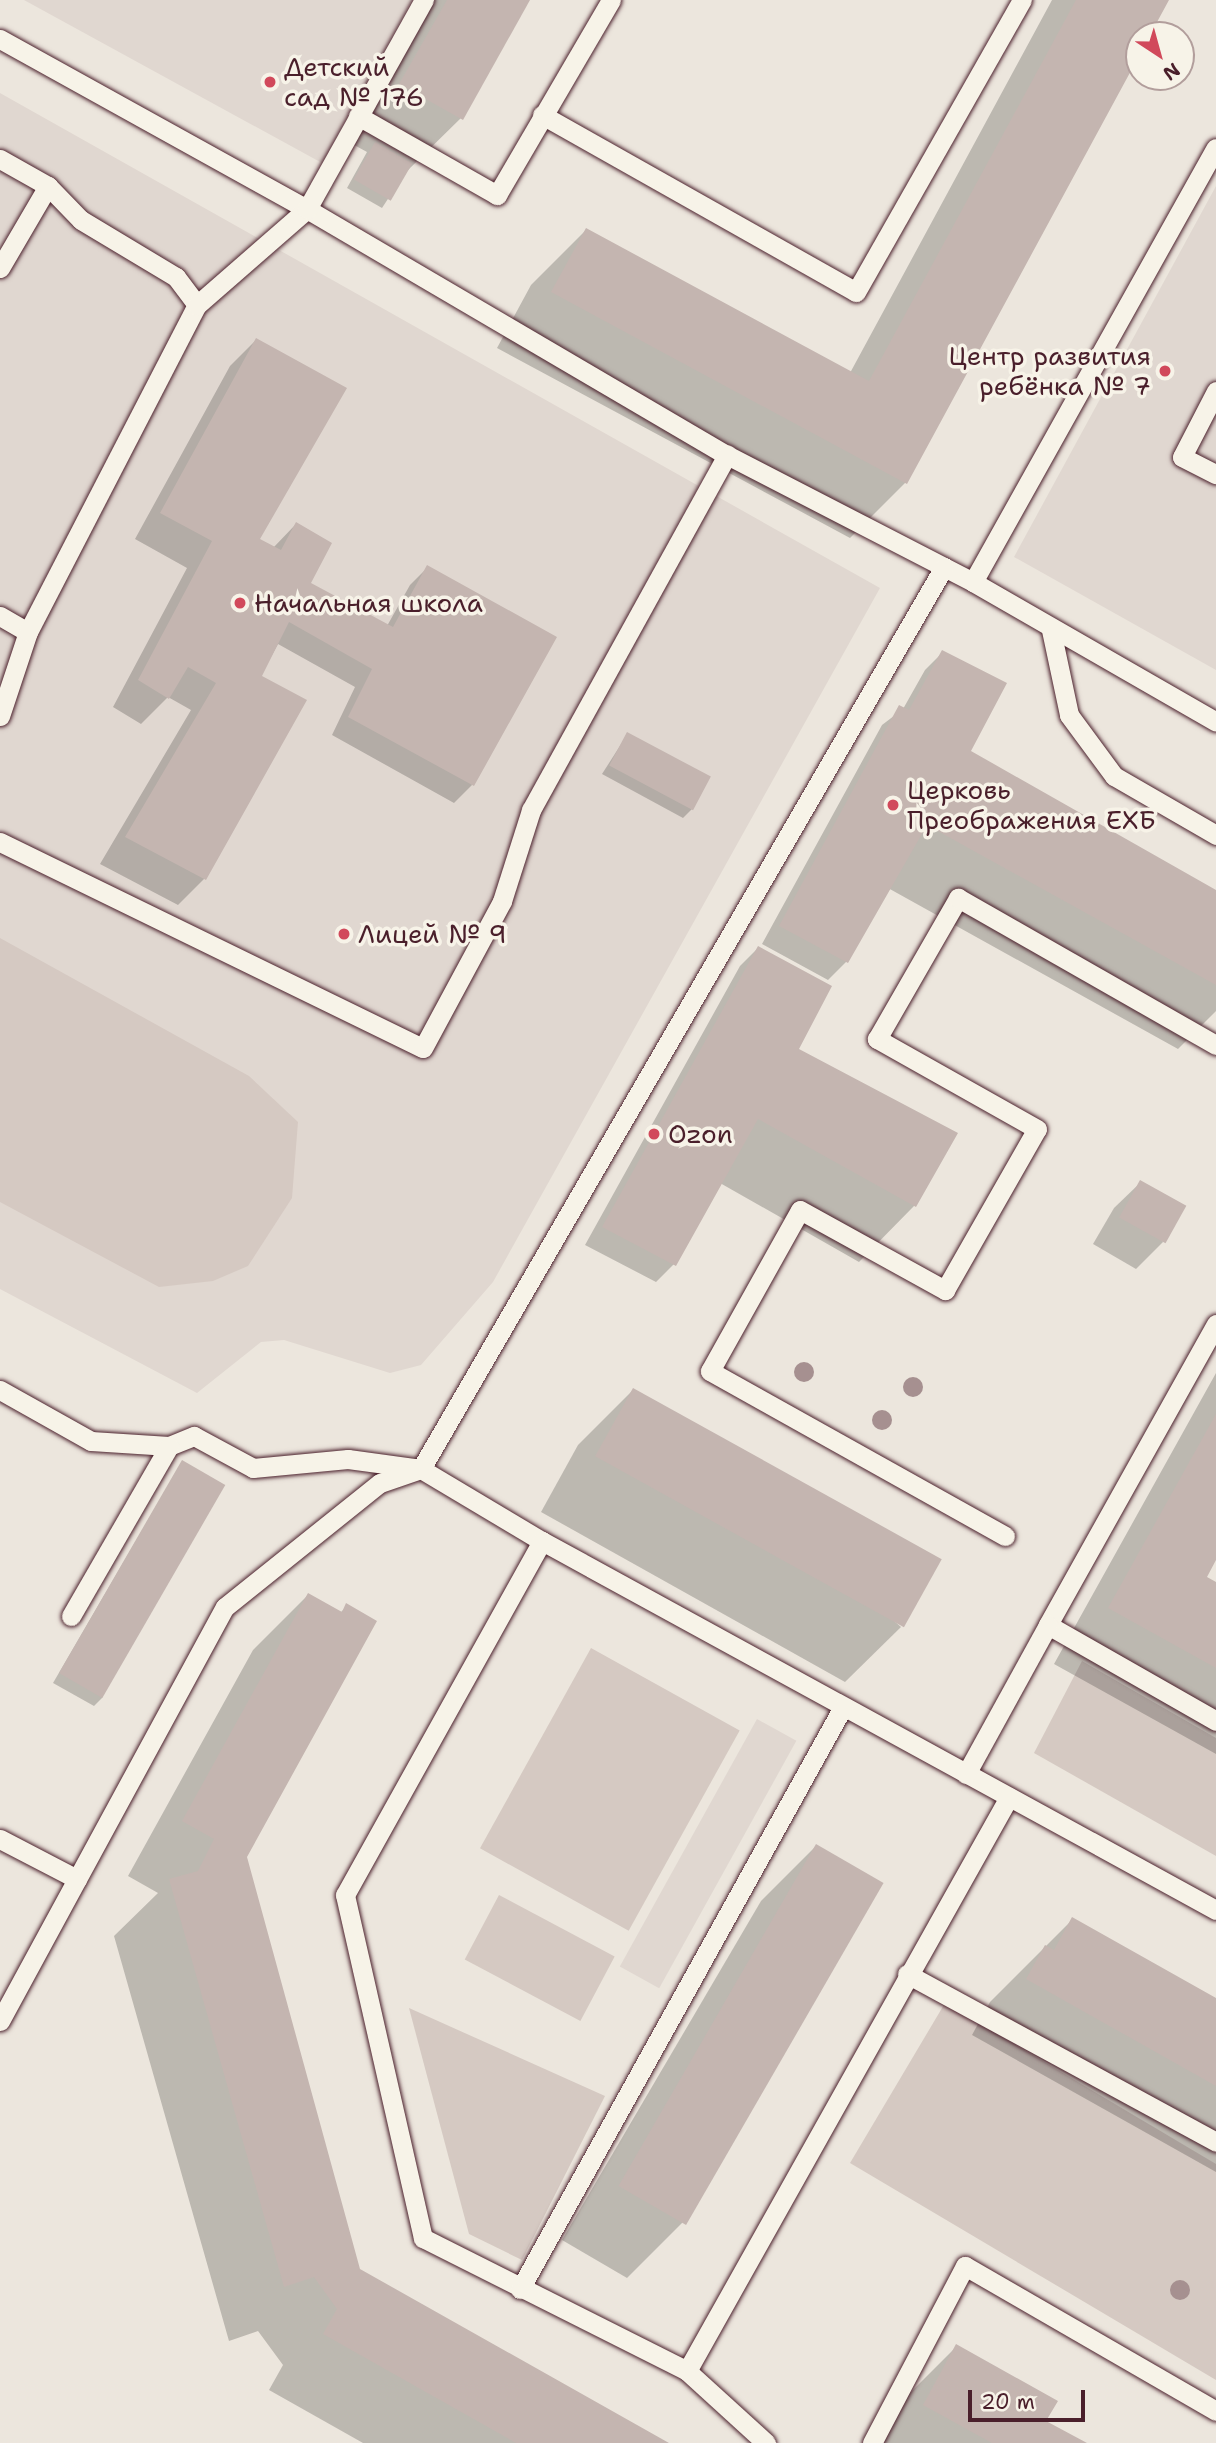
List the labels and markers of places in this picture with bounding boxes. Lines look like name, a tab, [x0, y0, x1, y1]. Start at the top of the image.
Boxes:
place label: Детский сад № 176	[284, 51, 424, 112]
marker: Детский сад № 176	[262, 74, 278, 90]
place label: Центр развития ребёнка № 7	[948, 340, 1151, 402]
marker: Центр развития ребёнка № 7	[1157, 363, 1173, 379]
place label: Начальная школа	[254, 587, 483, 619]
marker: Начальная школа	[232, 595, 248, 611]
place label: Церковь Преображения ЕХБ	[907, 774, 1156, 836]
marker: Церковь Преображения ЕХБ	[885, 797, 901, 813]
place label: Лицей № 9	[358, 918, 507, 950]
marker: Лицей № 9	[336, 926, 352, 942]
place label: Ozon	[668, 1118, 733, 1150]
marker: Ozon	[646, 1126, 662, 1142]

